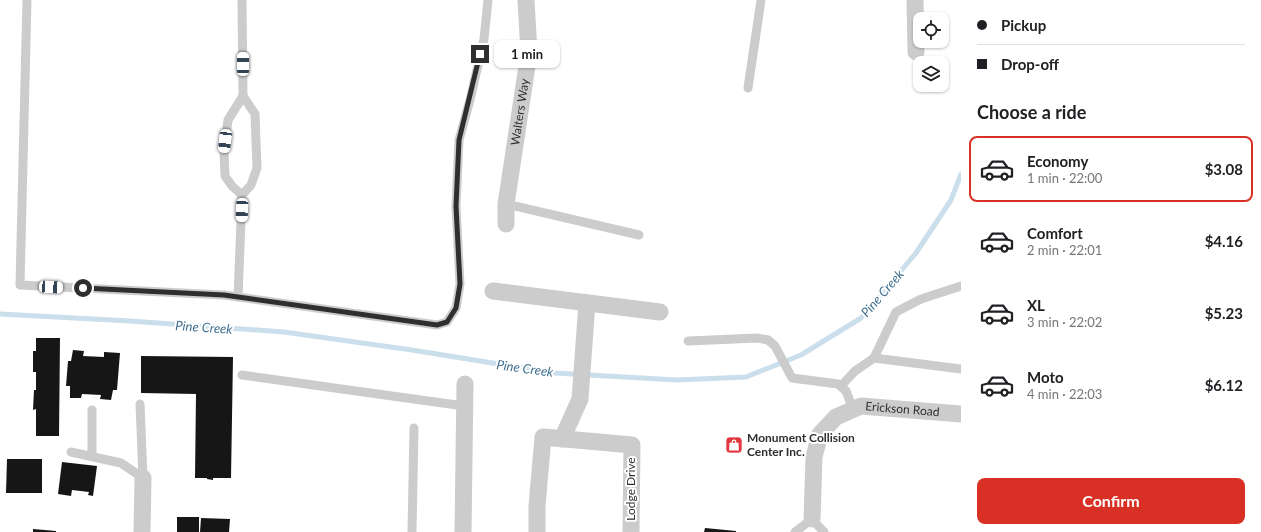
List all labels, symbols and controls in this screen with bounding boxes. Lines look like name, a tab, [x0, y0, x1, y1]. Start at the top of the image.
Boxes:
map controls	[913, 12, 949, 92]
button: locate	[913, 12, 949, 48]
text: Pickup	[1001, 16, 1046, 34]
callout: 1 min	[494, 40, 560, 68]
route end	[471, 45, 489, 63]
text: 1 min	[511, 46, 543, 62]
car	[237, 52, 249, 76]
text: Drop-off	[1001, 55, 1059, 73]
button: layers	[913, 56, 949, 92]
street label: Walters Way	[507, 77, 532, 146]
text: Choose a ride	[977, 101, 1086, 123]
car	[218, 128, 232, 154]
icon: car	[979, 151, 1015, 187]
text: Economy	[1027, 152, 1088, 170]
text: $3.08	[1205, 160, 1243, 178]
text: 1 min · 22:00	[1027, 170, 1102, 186]
car	[236, 198, 248, 222]
icon: car	[979, 223, 1015, 259]
text: Comfort	[1027, 224, 1083, 242]
text: $4.16	[1205, 232, 1243, 250]
text: 2 min · 22:01	[1027, 242, 1102, 258]
water label: Pine Creek	[857, 266, 907, 320]
route start	[74, 279, 92, 297]
car	[39, 280, 63, 294]
icon: car	[979, 295, 1015, 331]
text: XL	[1027, 296, 1045, 314]
text: $5.23	[1205, 304, 1243, 322]
text: 3 min · 22:02	[1027, 314, 1102, 330]
water label: Pine Creek	[175, 317, 234, 337]
water label: Pine Creek	[496, 356, 555, 380]
icon: car	[979, 367, 1015, 403]
text: Moto	[1027, 368, 1064, 386]
text: $6.12	[1205, 376, 1243, 394]
text: 4 min · 22:03	[1027, 386, 1102, 402]
street label: Erickson Road	[865, 398, 940, 419]
place label: Monument Collision Center Inc.	[747, 430, 855, 459]
shop icon: Monument Collision Center Inc.	[724, 435, 744, 455]
street label: Lodge Drive	[623, 457, 638, 521]
button: Confirm	[977, 478, 1245, 524]

